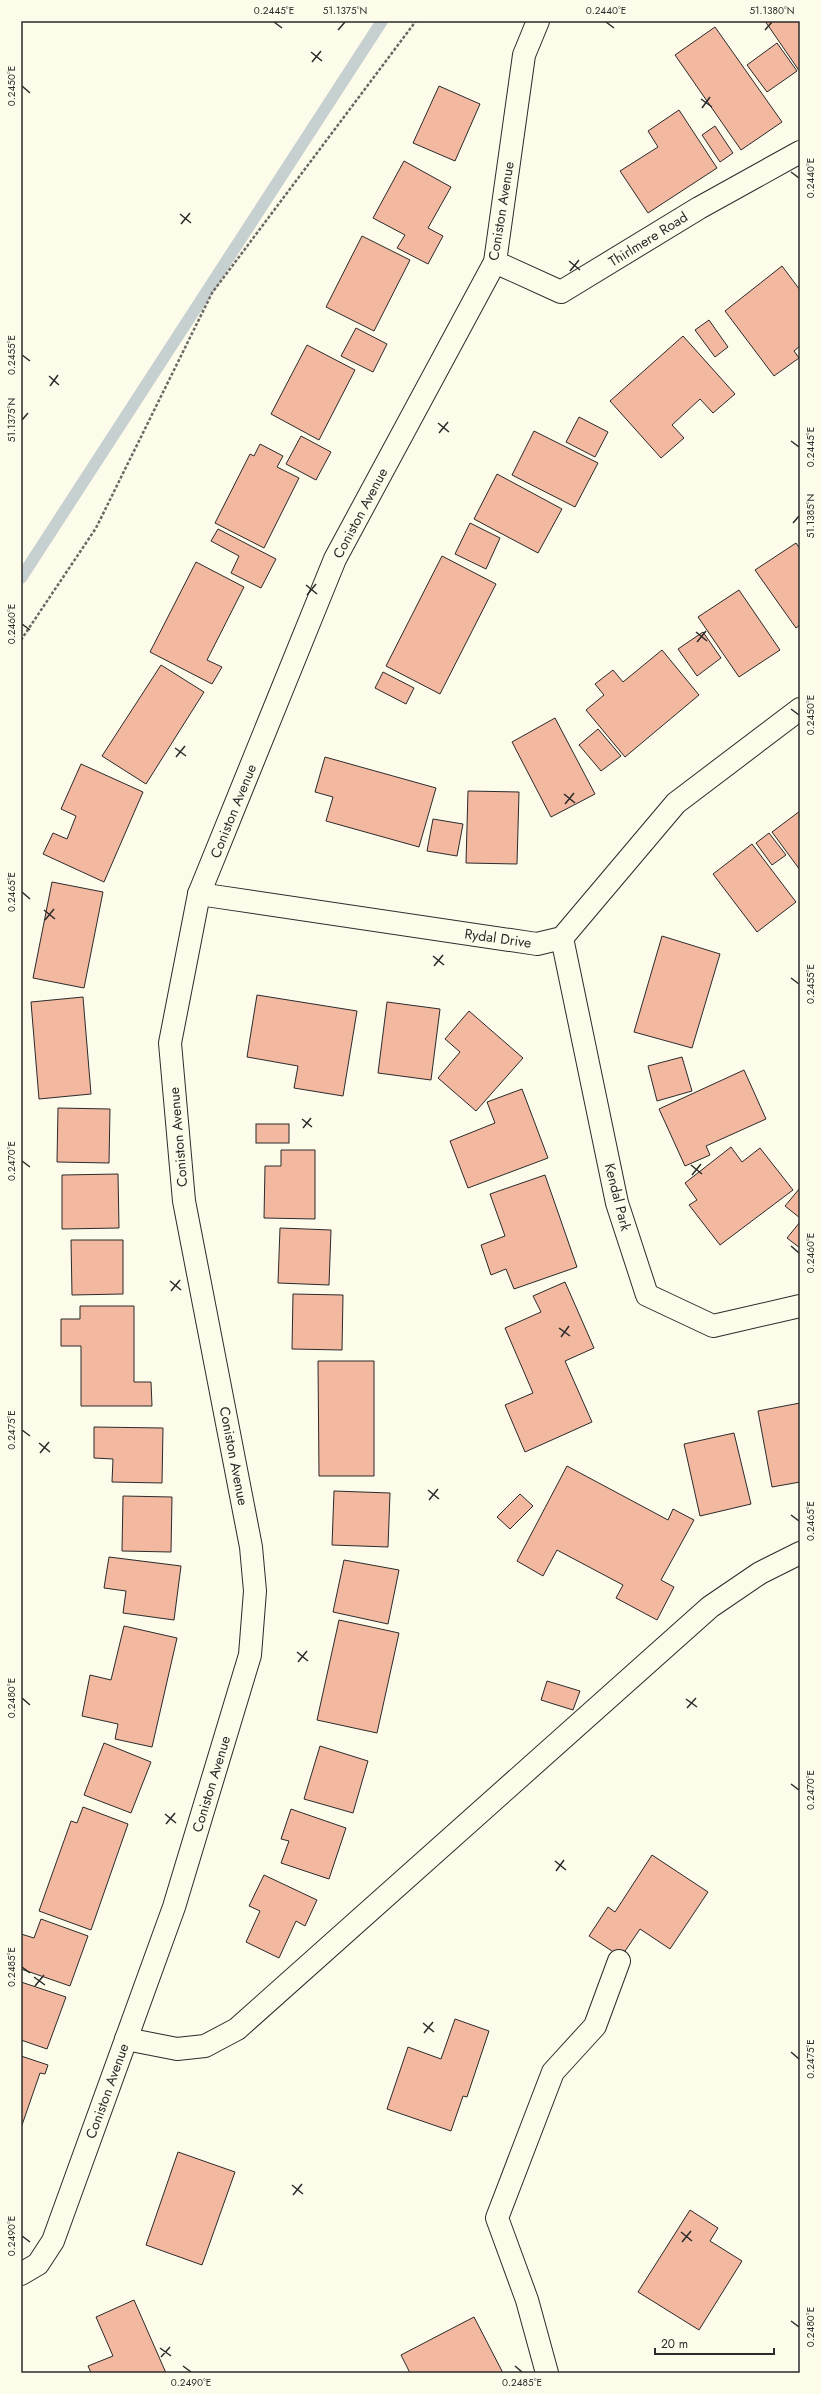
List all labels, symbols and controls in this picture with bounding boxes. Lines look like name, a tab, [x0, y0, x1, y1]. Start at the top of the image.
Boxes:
text: 0.2445°E	[254, 3, 294, 18]
text: 51.1375°N	[323, 3, 367, 18]
text: 0.2440°E	[586, 3, 626, 18]
text: 51.1380°N	[749, 3, 795, 18]
text: 0.2450°E	[4, 66, 19, 106]
text: 0.2440°E	[803, 158, 818, 198]
street label: Coniston Avenue	[483, 160, 519, 262]
street label: Thirlmere Road	[605, 207, 691, 271]
text: 0.2455°E	[4, 335, 19, 375]
text: 51.1375°N	[4, 398, 19, 442]
text: 0.2445°E	[803, 427, 818, 467]
street label: Coniston Avenue	[328, 464, 392, 562]
text: 51.1385°N	[803, 494, 818, 538]
text: 0.2460°E	[4, 604, 19, 644]
text: 0.2450°E	[803, 695, 818, 735]
street label: Coniston Avenue	[205, 761, 261, 861]
text: 0.2465°E	[4, 872, 19, 912]
street label: Rydal Drive	[463, 923, 533, 953]
text: 0.2455°E	[803, 964, 818, 1004]
street label: Coniston Avenue	[164, 1086, 192, 1188]
text: 0.2470°E	[4, 1141, 19, 1181]
street label: Kendal Park	[600, 1161, 636, 1234]
text: 0.2460°E	[803, 1233, 818, 1273]
street label: Coniston Avenue	[215, 1405, 253, 1507]
text: 0.2475°E	[4, 1410, 19, 1450]
text: 0.2465°E	[803, 1501, 818, 1541]
text: 0.2480°E	[4, 1678, 19, 1718]
street label: Coniston Avenue	[187, 1733, 235, 1835]
text: 0.2470°E	[803, 1770, 818, 1810]
text: 0.2485°E	[4, 1947, 19, 1987]
text: 0.2475°E	[803, 2039, 818, 2079]
street label: Coniston Avenue	[80, 2041, 134, 2141]
text: 0.2490°E	[4, 2216, 19, 2256]
text: 0.2480°E	[803, 2307, 818, 2347]
scale bar	[655, 2330, 774, 2356]
text: 20 m	[661, 2335, 688, 2353]
text: 0.2490°E	[171, 2375, 211, 2390]
text: 0.2485°E	[502, 2375, 542, 2390]

